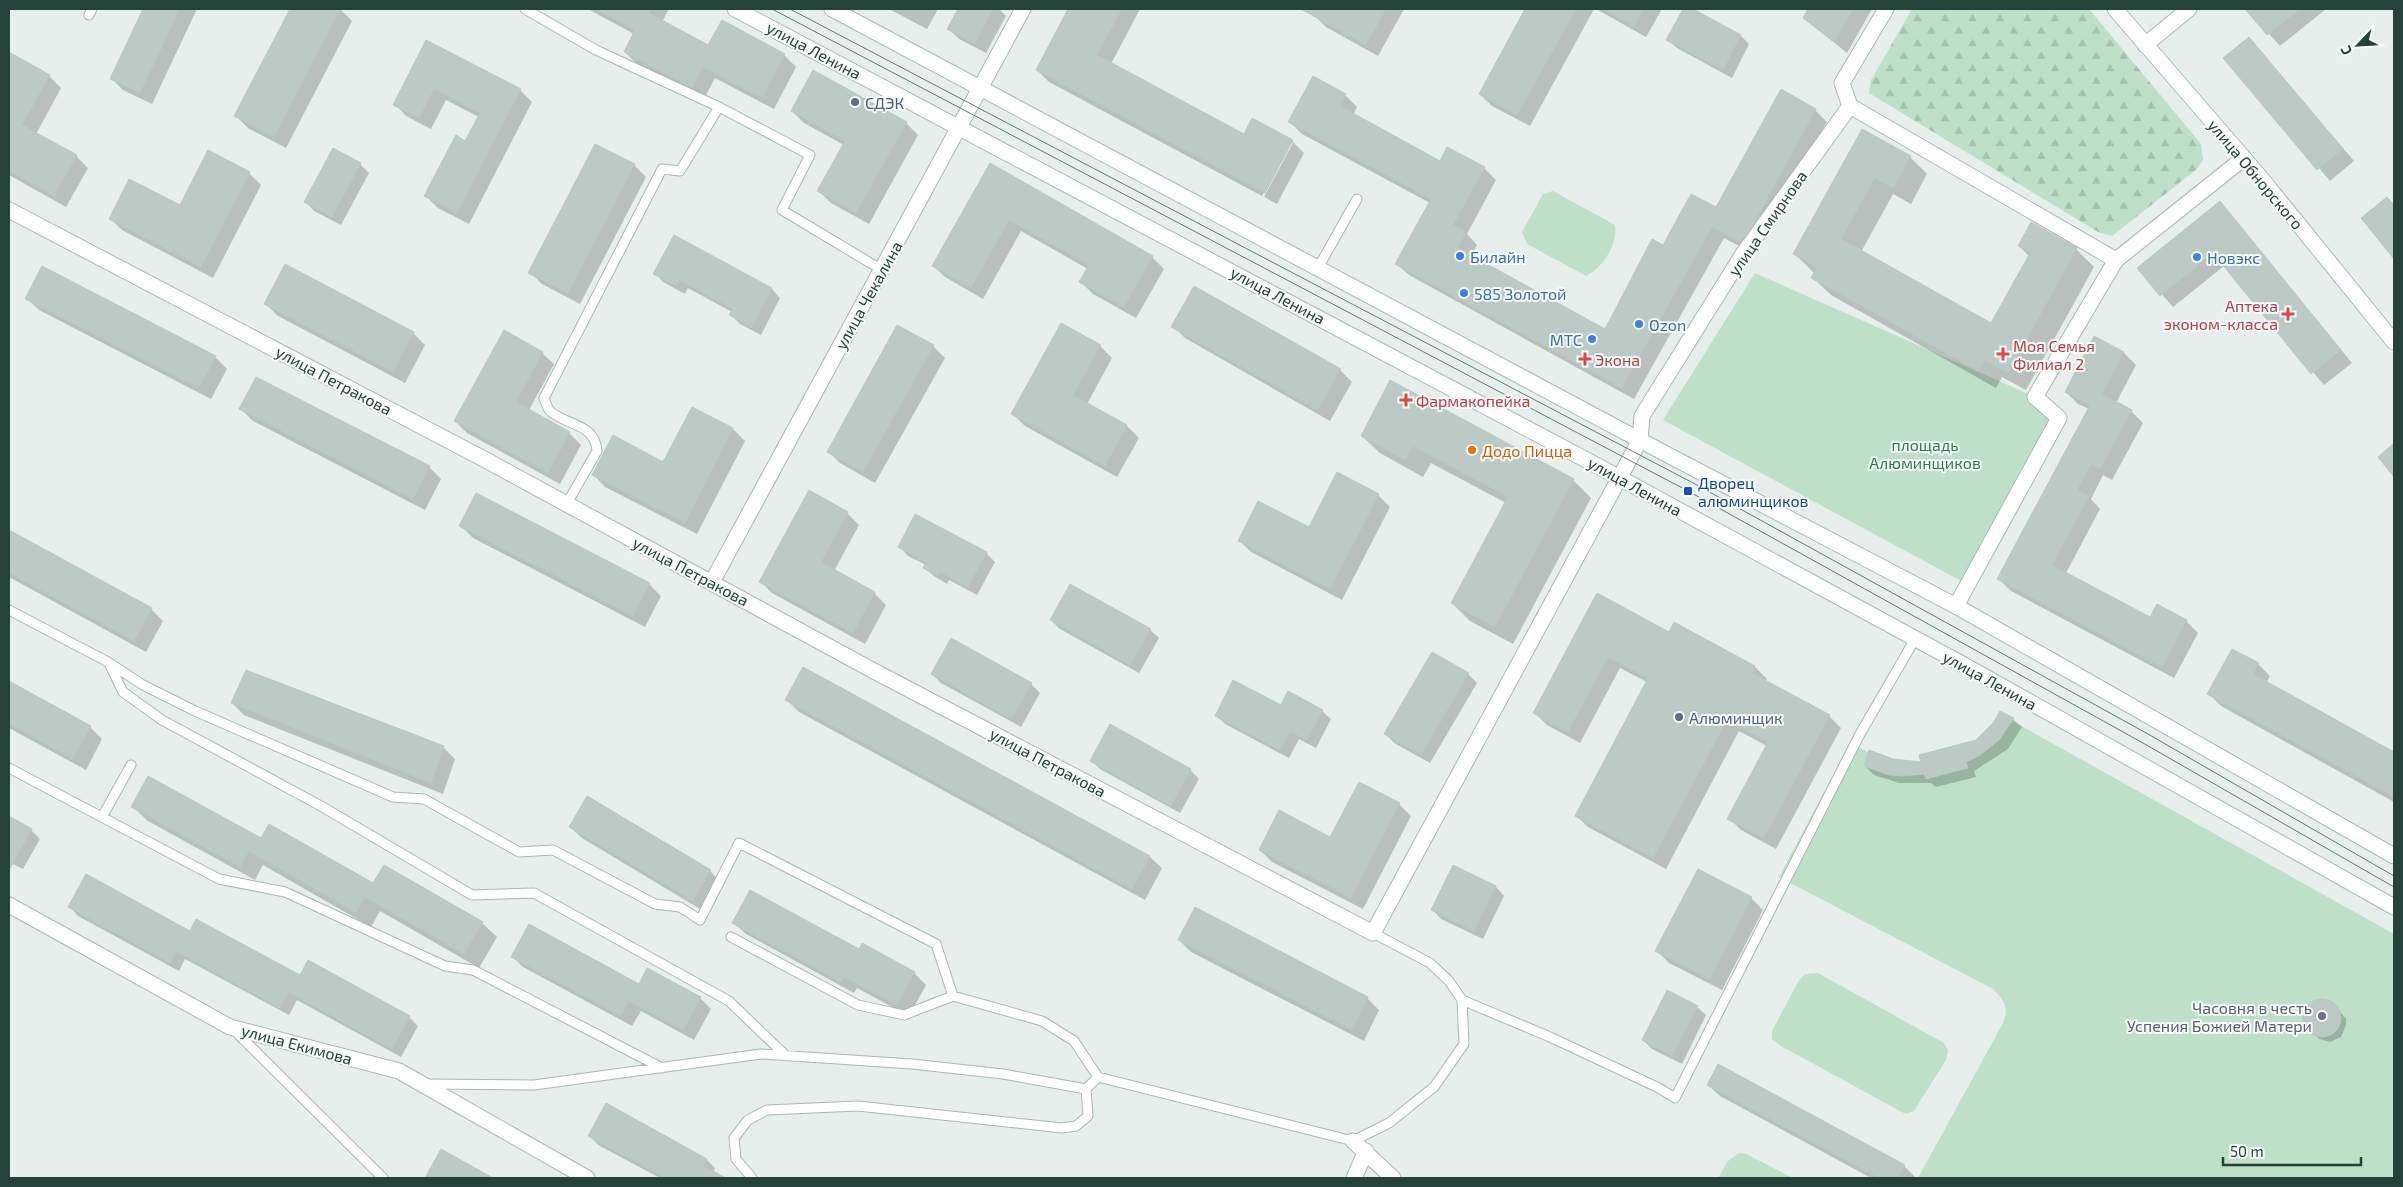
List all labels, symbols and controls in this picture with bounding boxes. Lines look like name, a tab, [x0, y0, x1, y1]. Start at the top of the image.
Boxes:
street label: улица Ленина	[763, 17, 864, 84]
north arrow	[2333, 20, 2383, 70]
text: С	[2336, 43, 2355, 58]
place label: СДЭК	[865, 93, 904, 112]
marker: СДЭК	[849, 96, 861, 108]
street label: улица Обнорского	[2204, 115, 2308, 234]
street label: улица Смирнова	[1724, 167, 1811, 280]
street label: улица Чекалина	[830, 238, 906, 353]
place label: Билайн	[1470, 247, 1526, 266]
place label: Новэкс	[2207, 248, 2260, 267]
marker: Билайн	[1454, 250, 1466, 262]
marker: Новэкс	[2191, 251, 2203, 263]
street label: улица Ленина	[1227, 262, 1328, 329]
place label: 585 Золотой	[1474, 284, 1566, 303]
marker: 585 Золотой	[1458, 287, 1470, 299]
place label: Аптека эконом-класса	[2164, 296, 2278, 333]
marker: Аптека эконом-класса	[2282, 308, 2294, 320]
place label: Ozon	[1649, 315, 1686, 334]
marker: Ozon	[1633, 318, 1645, 330]
place label: МТС	[1550, 330, 1582, 349]
marker: МТС	[1586, 333, 1598, 345]
place label: Моя Семья Филиал 2	[2013, 336, 2095, 373]
street label: улица Петракова	[272, 341, 395, 419]
marker: Моя Семья Филиал 2	[1997, 348, 2009, 360]
place label: Экона	[1595, 350, 1640, 369]
marker: Экона	[1579, 353, 1591, 365]
place label: Фармакопейка	[1416, 391, 1530, 410]
marker: Фармакопейка	[1400, 394, 1412, 406]
park label: площадь Алюминщиков	[1869, 435, 1981, 472]
place label: Додо Пицца	[1482, 441, 1572, 460]
marker: Додо Пицца	[1466, 444, 1478, 456]
street label: улица Ленина	[1584, 452, 1685, 520]
place label: Дворец алюминщиков	[1698, 473, 1808, 510]
marker: Дворец алюминщиков	[1682, 485, 1694, 497]
street label: улица Петракова	[629, 532, 752, 610]
street label: улица Ленина	[1939, 646, 2040, 714]
place label: Алюминщик	[1689, 708, 1783, 727]
marker: Алюминщик	[1673, 711, 1685, 723]
street label: улица Петракова	[986, 723, 1109, 801]
place label: Часовня в честь Успения Божией Матери	[2127, 998, 2312, 1035]
marker: Часовня в честь Успения Божией Матери	[2316, 1010, 2328, 1022]
street label: улица Екимова	[239, 1020, 354, 1069]
scale bar	[2223, 1134, 2360, 1166]
text: 50 m	[2230, 1142, 2264, 1160]

